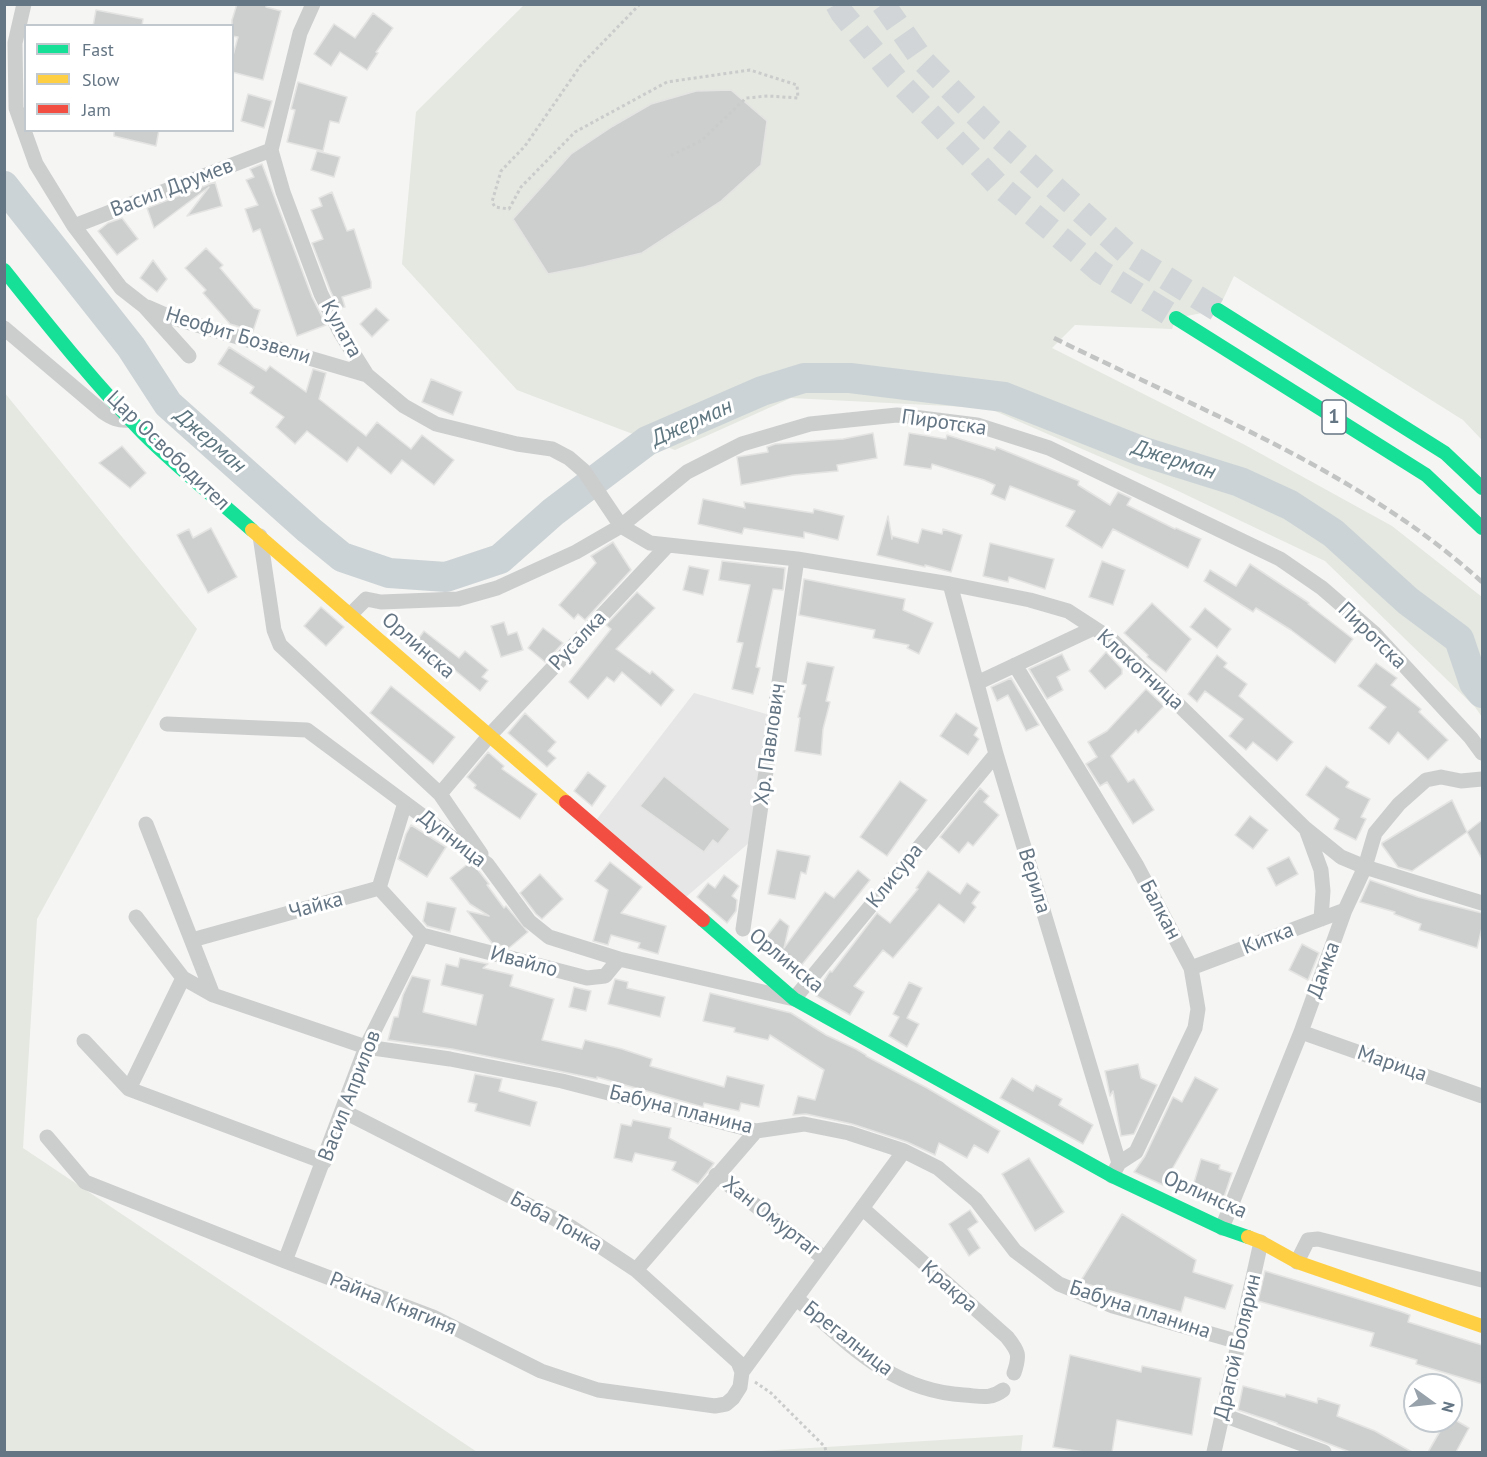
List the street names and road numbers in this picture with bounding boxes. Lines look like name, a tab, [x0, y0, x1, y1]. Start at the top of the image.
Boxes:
street label: Васил Друмев	[107, 153, 237, 223]
street label: Кулата	[315, 296, 367, 362]
street label: Неофит Бозвели	[162, 302, 314, 370]
street label: Цар Освободител	[101, 386, 235, 516]
road number: 1	[1322, 400, 1346, 434]
street label: Пиротска	[900, 405, 988, 441]
street label: Пиротска	[1332, 597, 1412, 675]
street label: Русалка	[544, 606, 612, 676]
street label: Орлинска	[376, 607, 460, 685]
street label: Клокотница	[1091, 624, 1189, 716]
street label: Хр. Павлович	[749, 681, 791, 807]
street label: Дупница	[413, 805, 491, 873]
street label: Клисура	[861, 839, 929, 913]
street label: Верила	[1012, 845, 1056, 917]
street label: Балкан	[1134, 876, 1186, 944]
street label: Чайка	[286, 887, 346, 925]
street label: Китка	[1239, 918, 1297, 960]
street label: Орлинска	[744, 923, 828, 999]
street label: Дамка	[1302, 938, 1346, 1002]
street label: Ивайло	[488, 941, 560, 983]
street label: Васил Априлов	[313, 1027, 387, 1165]
street label: Марица	[1354, 1040, 1430, 1088]
street label: Бабуна планина	[607, 1080, 755, 1140]
street label: Орлинска	[1159, 1165, 1251, 1225]
street label: Хан Омуртаг	[718, 1171, 824, 1263]
street label: Баба Тонка	[506, 1186, 606, 1258]
street label: Кракра	[916, 1256, 982, 1318]
street label: Райна Княгиня	[326, 1267, 460, 1341]
street label: Драгой Болярин	[1209, 1272, 1267, 1422]
street label: Бабуна планина	[1066, 1275, 1214, 1345]
street label: Брегалница	[798, 1296, 898, 1382]

